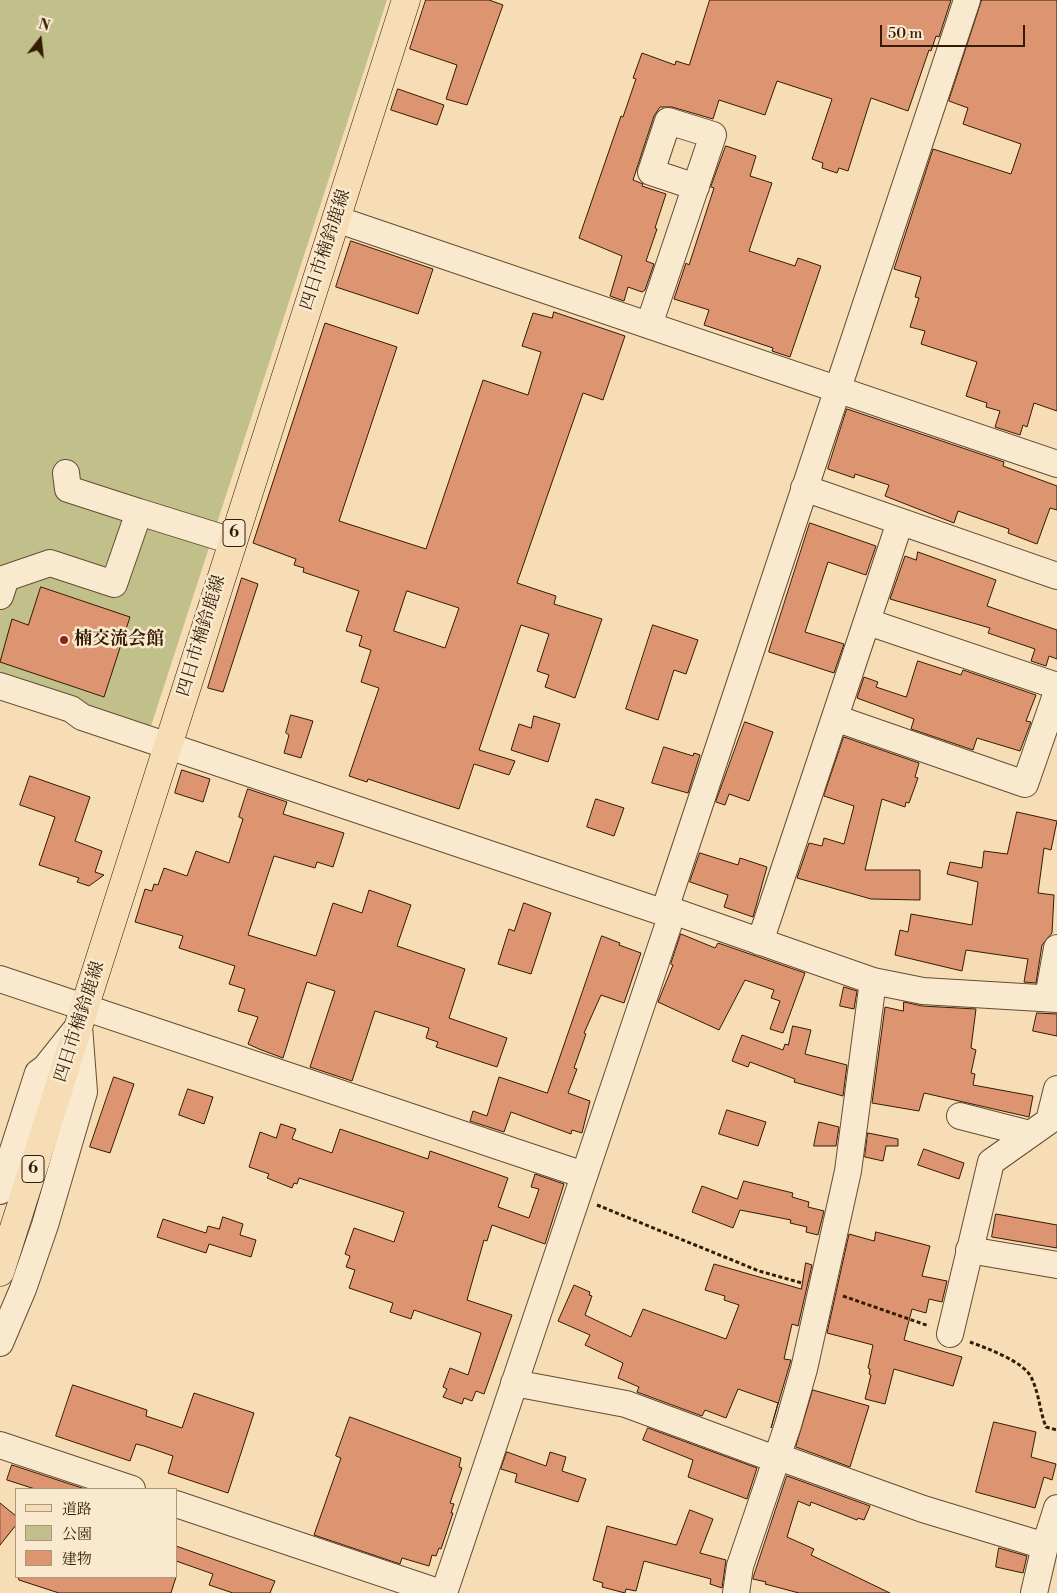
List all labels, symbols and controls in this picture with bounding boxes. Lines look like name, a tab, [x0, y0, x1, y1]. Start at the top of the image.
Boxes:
north arrow	[15, 15, 65, 65]
text: N	[36, 15, 52, 36]
scale bar	[882, 15, 1027, 47]
text: 50 m	[888, 24, 922, 43]
street label: 四日市楠鈴鹿線	[296, 187, 356, 313]
road number: 6	[223, 520, 245, 546]
street label: 四日市楠鈴鹿線	[173, 573, 231, 699]
place label: 楠交流会館	[74, 629, 164, 651]
marker: 楠交流会館	[58, 634, 70, 646]
street label: 四日市楠鈴鹿線	[50, 959, 110, 1085]
road number: 6	[22, 1156, 44, 1182]
legend	[15, 1488, 178, 1578]
text: 道路	[62, 1500, 92, 1519]
text: 公園	[62, 1525, 92, 1544]
text: 建物	[62, 1550, 92, 1569]

